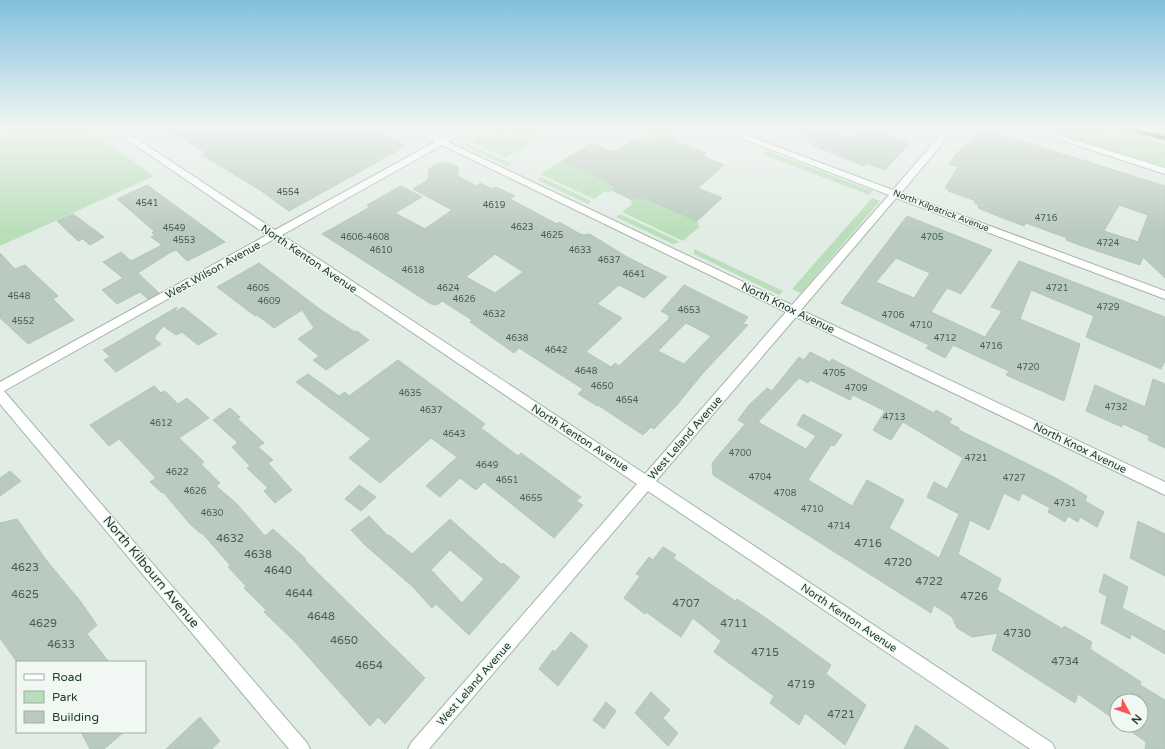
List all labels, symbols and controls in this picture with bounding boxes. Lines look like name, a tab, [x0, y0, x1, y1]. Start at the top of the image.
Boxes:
house number: 4554	[277, 187, 300, 198]
street label: North Kilpatrick Avenue	[892, 188, 990, 234]
house number: 4541	[136, 198, 158, 209]
house number: 4619	[483, 200, 506, 211]
house number: 4716	[1035, 213, 1058, 224]
street label: North Kenton Avenue	[258, 222, 360, 296]
house number: 4623	[511, 222, 533, 233]
house number: 4549	[163, 223, 186, 234]
house number: 4625	[541, 230, 564, 241]
house number: 4606-4608	[341, 232, 390, 243]
house number: 4705	[921, 232, 944, 243]
house number: 4553	[173, 235, 195, 246]
street label: West Wilson Avenue	[163, 238, 263, 302]
house number: 4724	[1097, 238, 1120, 249]
house number: 4610	[370, 245, 393, 256]
house number: 4633	[569, 245, 591, 256]
house number: 4637	[598, 255, 621, 266]
house number: 4618	[402, 265, 425, 276]
house number: 4641	[623, 269, 645, 280]
street label: North Knox Avenue	[739, 280, 837, 336]
house number: 4605	[247, 283, 270, 294]
house number: 4624	[437, 283, 460, 294]
house number: 4721	[1046, 283, 1068, 294]
house number: 4548	[8, 291, 31, 302]
house number: 4626	[453, 294, 476, 305]
house number: 4609	[258, 296, 281, 307]
house number: 4729	[1097, 302, 1120, 313]
house number: 4653	[678, 305, 700, 316]
house number: 4632	[483, 309, 505, 320]
house number: 4706	[882, 310, 905, 321]
house number: 4552	[12, 316, 34, 327]
house number: 4710	[910, 320, 933, 331]
house number: 4638	[506, 333, 529, 344]
house number: 4712	[934, 333, 956, 344]
house number: 4716	[980, 341, 1003, 352]
house number: 4642	[545, 345, 567, 356]
house number: 4720	[1017, 362, 1040, 373]
house number: 4648	[575, 366, 598, 377]
house number: 4705	[823, 368, 846, 379]
house number: 4650	[591, 381, 614, 392]
house number: 4709	[845, 383, 868, 394]
house number: 4635	[399, 388, 422, 399]
street label: West Leland Avenue	[645, 394, 725, 482]
house number: 4654	[616, 395, 639, 406]
street label: North Kenton Avenue	[529, 402, 631, 474]
house number: 4732	[1105, 402, 1127, 413]
house number: 4637	[420, 405, 443, 416]
house number: 4713	[883, 412, 905, 423]
house number: 4612	[150, 418, 172, 429]
street label: North Knox Avenue	[1031, 420, 1129, 476]
house number: 4643	[443, 429, 465, 440]
house number: 4700	[729, 448, 752, 459]
house number: 4721	[965, 453, 987, 464]
house number: 4649	[476, 460, 499, 471]
house number: 4622	[166, 467, 188, 478]
house number: 4704	[749, 472, 772, 483]
house number: 4727	[1003, 473, 1026, 484]
house number: 4651	[496, 475, 518, 486]
house number: 4626	[184, 486, 207, 497]
house number: 4708	[774, 488, 797, 499]
house number: 4655	[520, 493, 543, 504]
house number: 4731	[1054, 498, 1076, 509]
house number: 4710	[801, 504, 824, 515]
house number: 4630	[201, 508, 224, 519]
street label: North Kilbourn Avenue	[99, 513, 203, 631]
house number: 4714	[828, 521, 851, 532]
house number: 4632	[216, 532, 244, 545]
house number: 4716	[854, 537, 882, 550]
house number: 4638	[244, 548, 272, 561]
house number: 4720	[884, 556, 912, 569]
house number: 4623	[11, 561, 39, 574]
house number: 4640	[264, 564, 292, 577]
house number: 4722	[915, 575, 943, 588]
street label: North Kenton Avenue	[798, 581, 900, 655]
house number: 4644	[285, 587, 313, 600]
house number: 4625	[11, 588, 39, 601]
house number: 4726	[960, 590, 988, 603]
house number: 4707	[672, 597, 700, 610]
house number: 4648	[307, 610, 335, 623]
house number: 4629	[29, 617, 57, 630]
house number: 4711	[720, 617, 748, 630]
house number: 4730	[1003, 627, 1031, 640]
house number: 4650	[330, 634, 358, 647]
house number: 4633	[47, 638, 75, 651]
street label: West Leland Avenue	[434, 640, 514, 728]
house number: 4715	[751, 646, 779, 659]
house number: 4734	[1051, 655, 1079, 668]
house number: 4654	[355, 659, 383, 672]
legend	[16, 661, 146, 733]
text: Road	[52, 670, 82, 684]
house number: 4719	[787, 678, 815, 691]
text: Park	[52, 690, 78, 704]
north arrow	[1109, 693, 1149, 733]
house number: 4721	[827, 708, 855, 721]
text: Building	[52, 710, 99, 724]
text: N	[1128, 712, 1144, 727]

